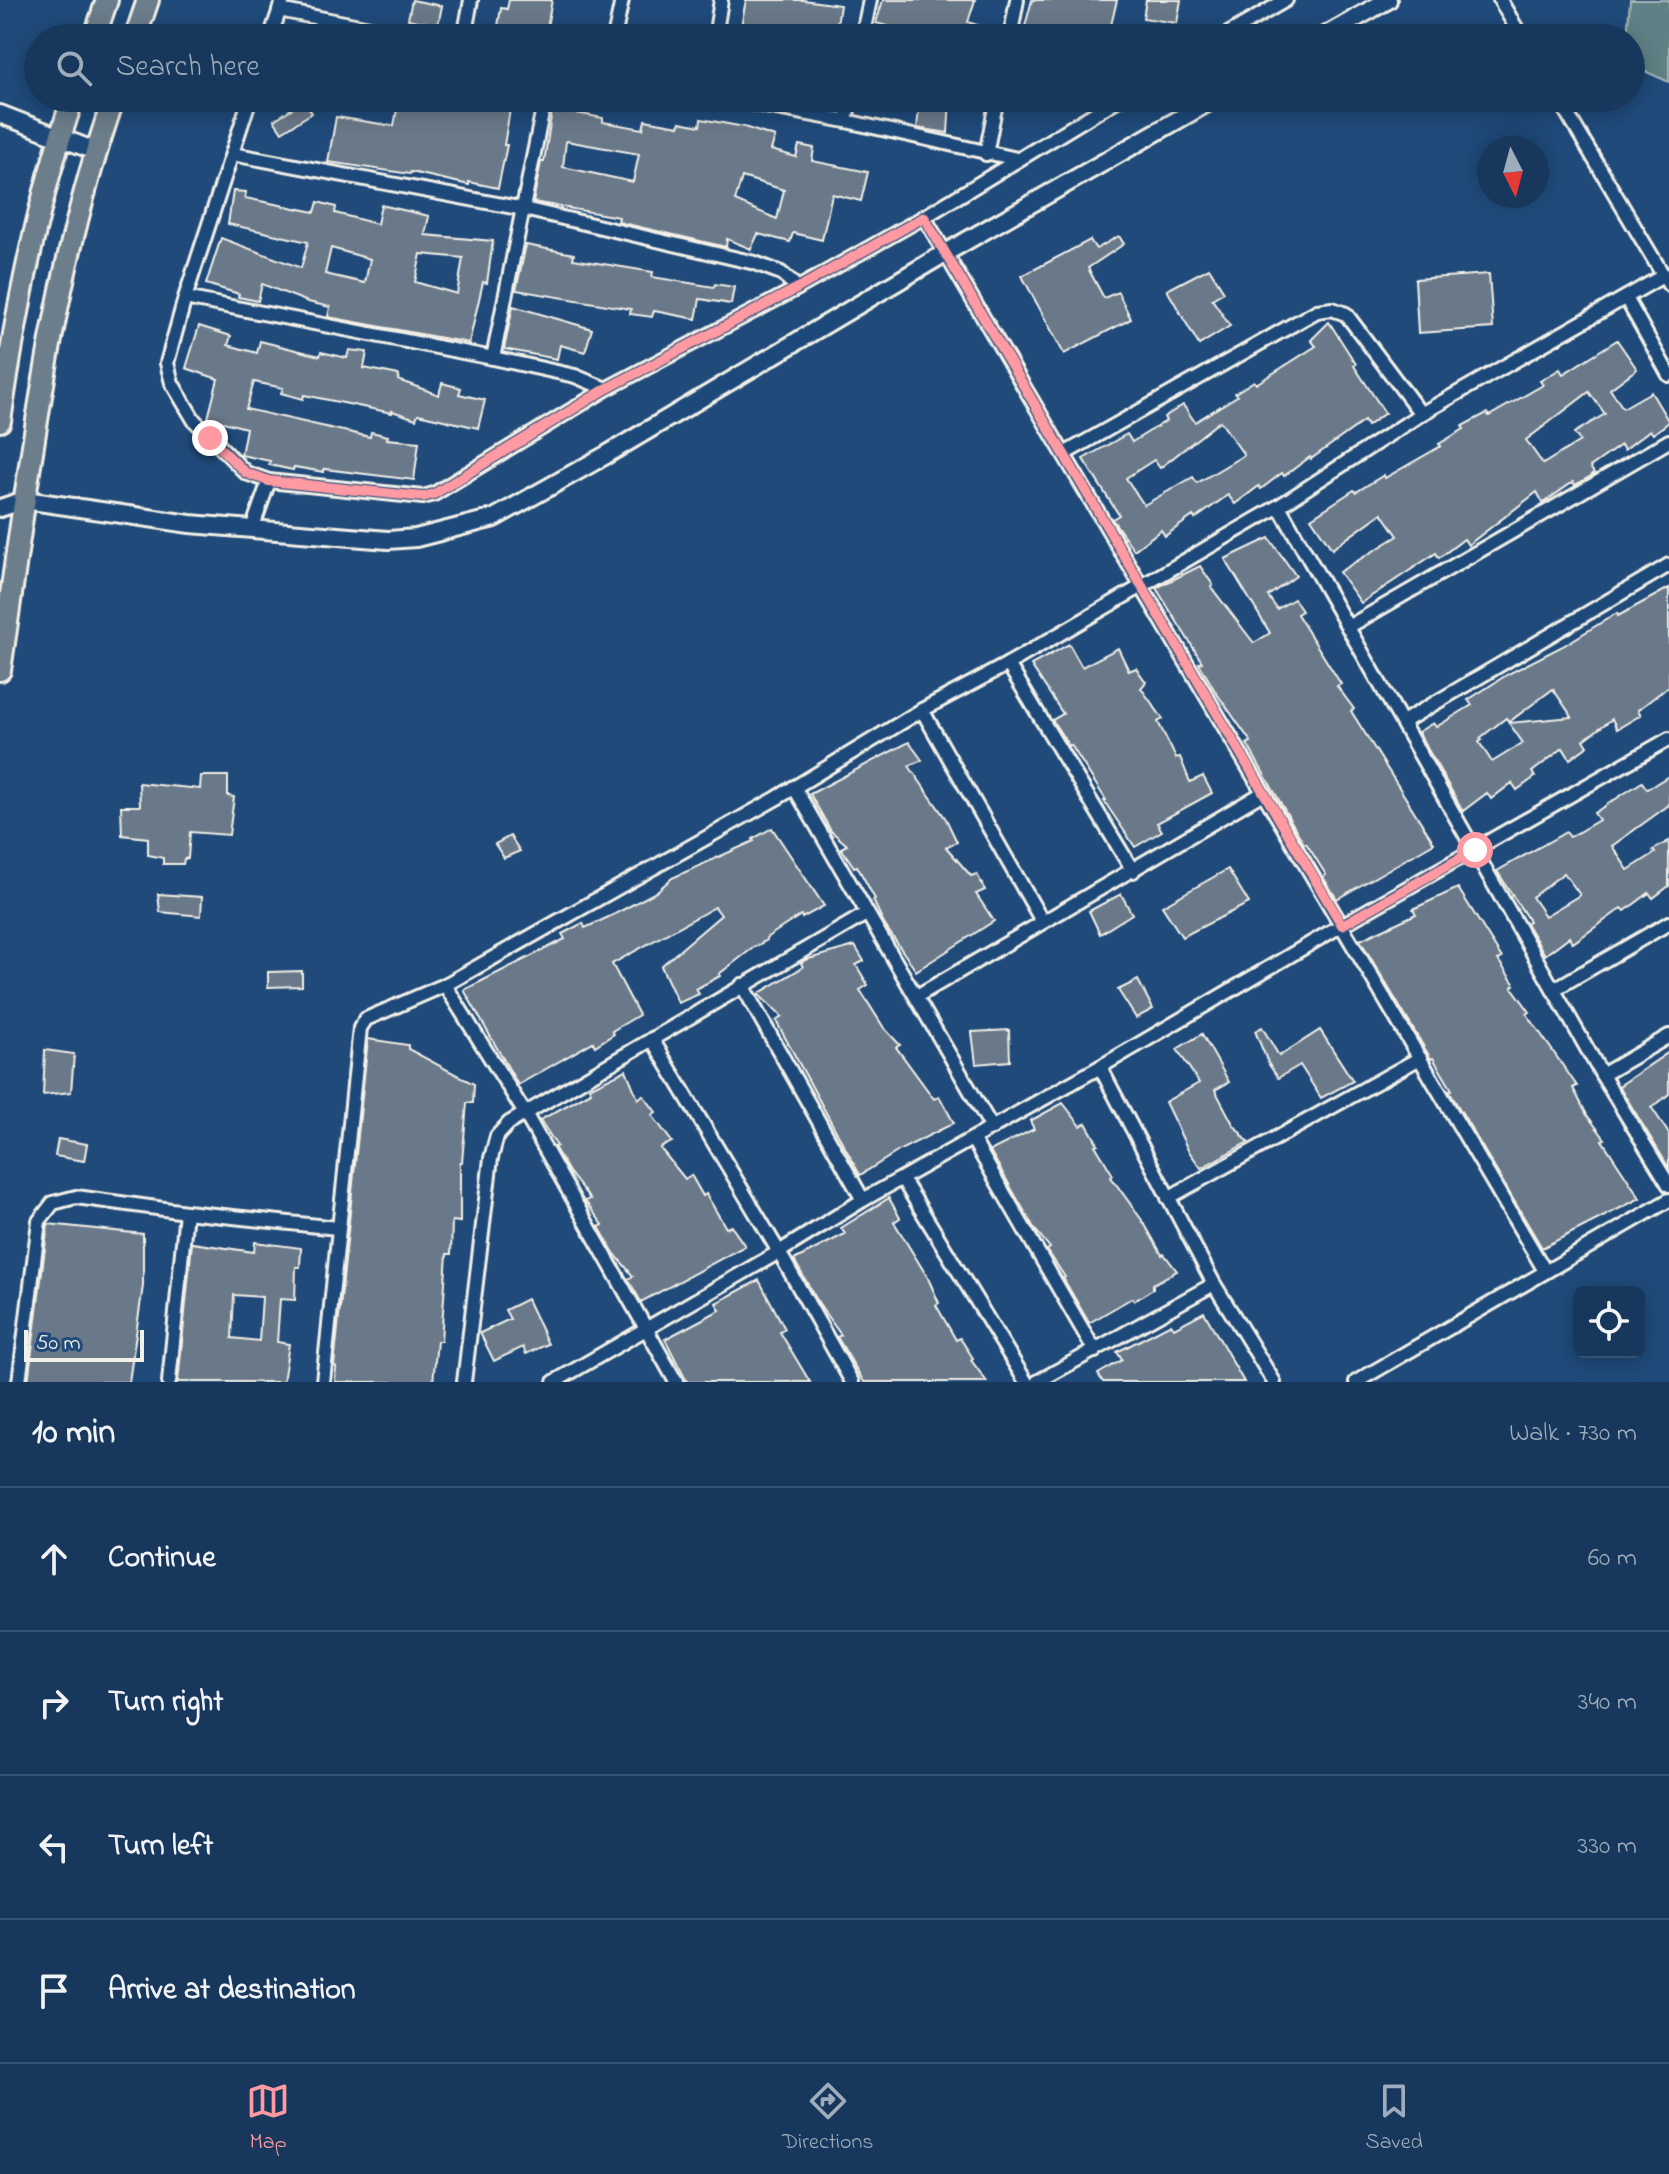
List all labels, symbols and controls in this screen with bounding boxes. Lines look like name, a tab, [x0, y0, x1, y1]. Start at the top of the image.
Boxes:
search box	[24, 24, 1645, 112]
icon: search	[52, 46, 96, 90]
text: Search here	[116, 46, 260, 90]
north arrow	[1477, 136, 1549, 208]
route end	[192, 420, 228, 456]
route start	[1457, 832, 1493, 868]
map controls	[1573, 1286, 1645, 1358]
button: locate	[1573, 1286, 1645, 1358]
scale bar	[24, 1326, 144, 1362]
text: 50 m	[36, 1328, 81, 1360]
text: 10 min	[32, 1409, 115, 1459]
text: Walk · 730 m	[1509, 1415, 1637, 1453]
icon: ahead	[32, 1537, 76, 1581]
text: Continue	[108, 1537, 216, 1581]
text: 60 m	[1588, 1540, 1637, 1578]
icon: right	[32, 1681, 76, 1725]
text: Turn right	[108, 1681, 223, 1725]
text: 340 m	[1578, 1684, 1637, 1722]
icon: left	[32, 1825, 76, 1869]
text: Turn left	[108, 1825, 213, 1869]
text: 330 m	[1578, 1828, 1637, 1866]
icon: arrive	[32, 1969, 76, 2013]
text: Arrive at destination	[108, 1969, 356, 2013]
tab: Map	[246, 2079, 290, 2159]
tab: Directions	[782, 2079, 873, 2159]
tab: Saved	[1366, 2079, 1423, 2159]

